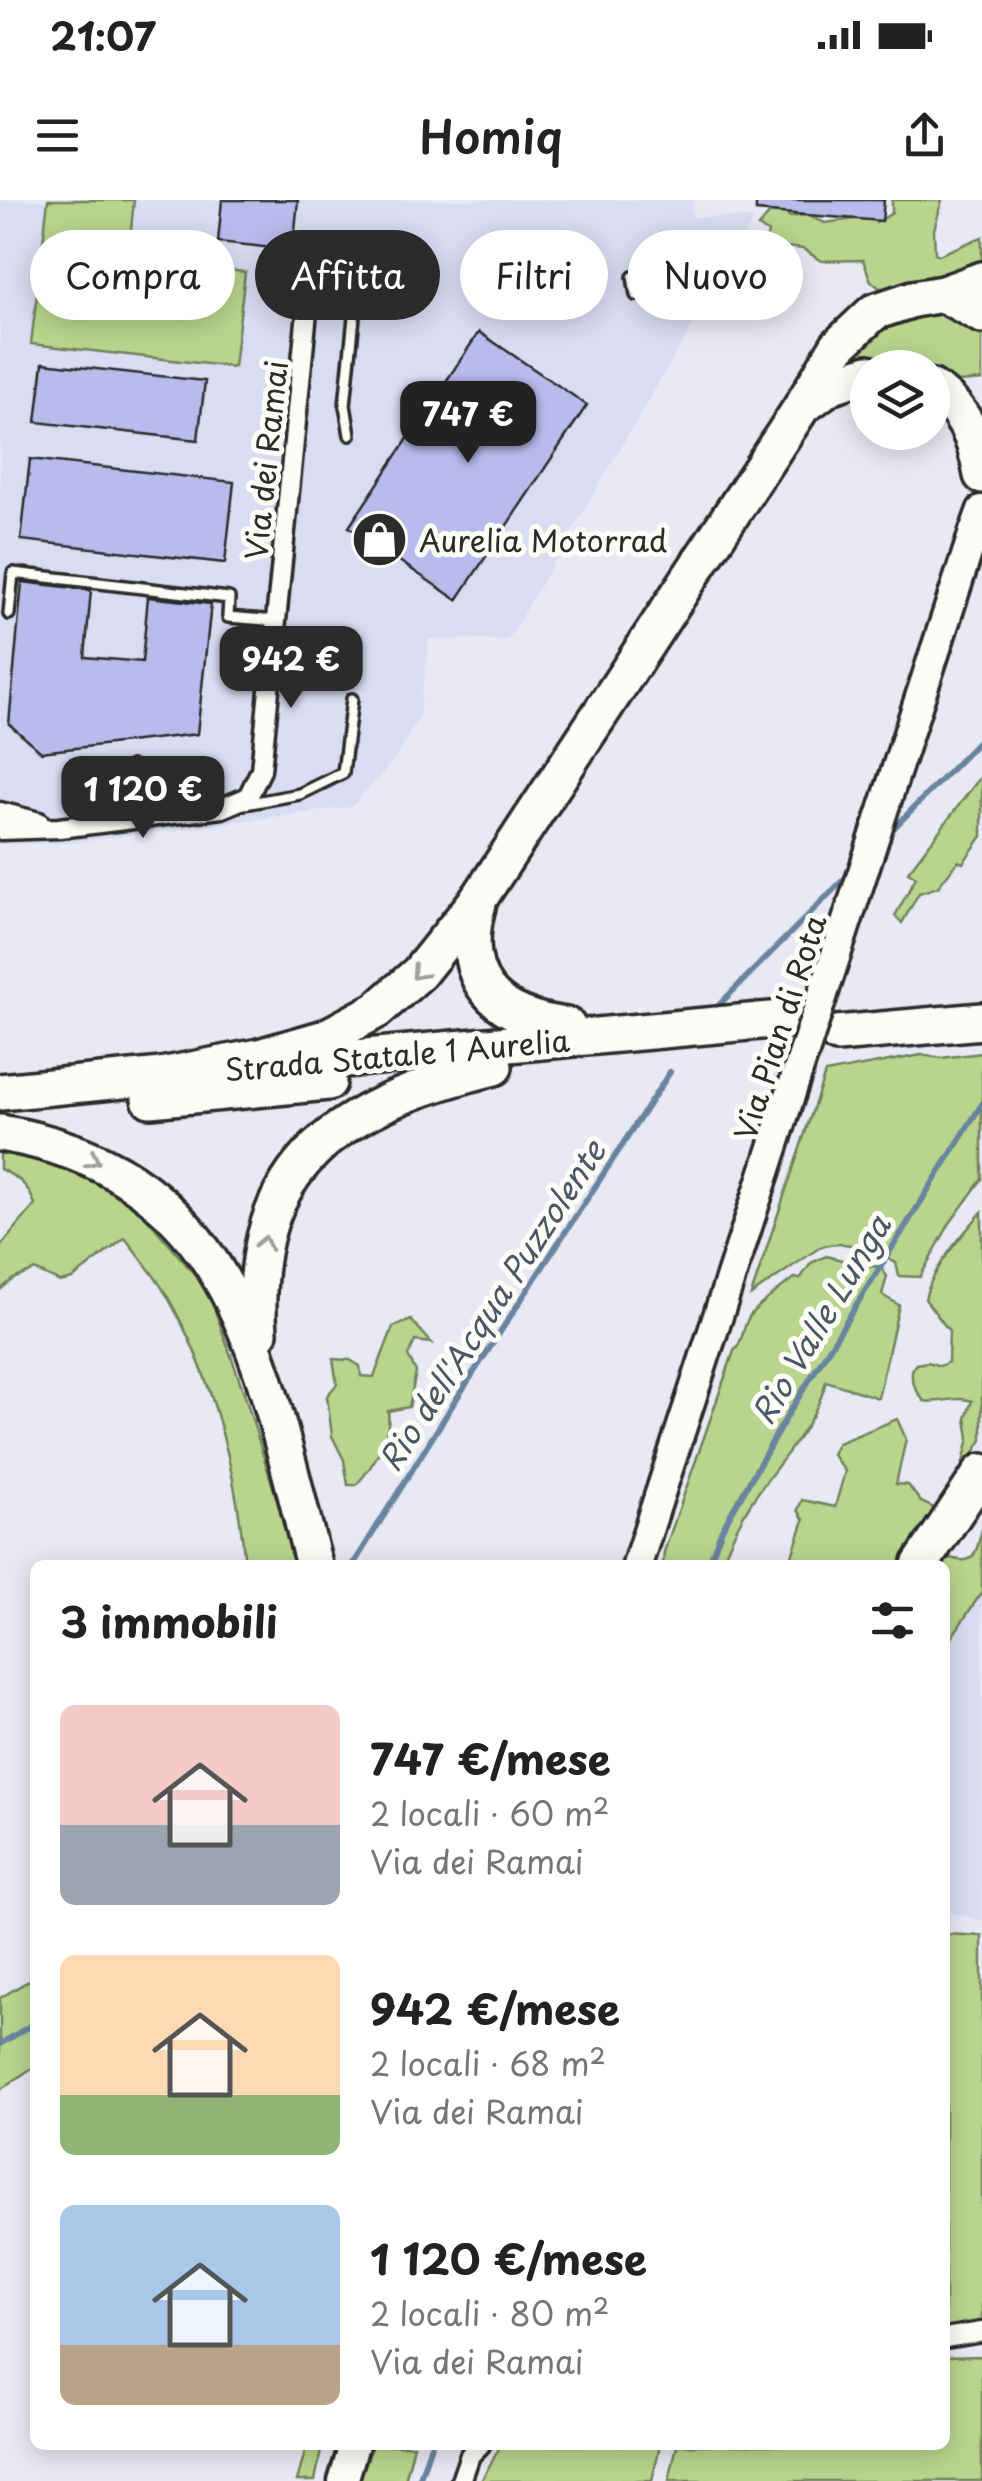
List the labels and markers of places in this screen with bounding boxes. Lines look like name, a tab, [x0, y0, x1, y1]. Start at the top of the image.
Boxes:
pin: 747 €	[398, 381, 538, 466]
shop icon: Aurelia Motorrad	[350, 509, 410, 569]
place label: Aurelia Motorrad	[419, 517, 667, 562]
pin: 942 €	[221, 626, 361, 711]
pin: 1 120 €	[51, 756, 235, 841]

